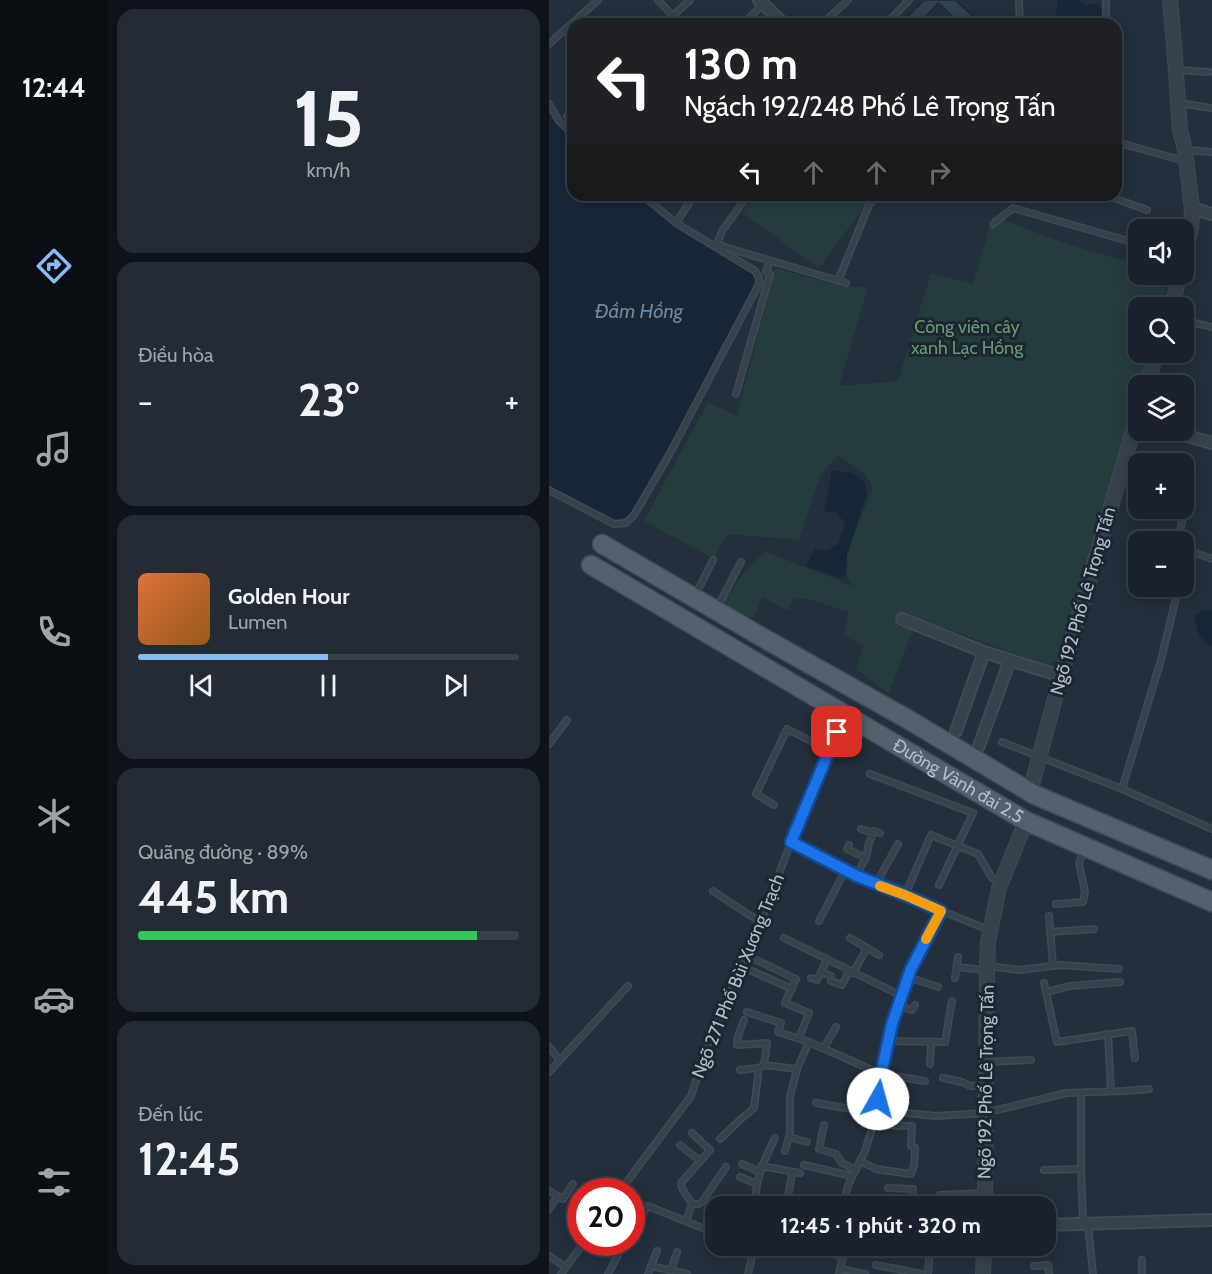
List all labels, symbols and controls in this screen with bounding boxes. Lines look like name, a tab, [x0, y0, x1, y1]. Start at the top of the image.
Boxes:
text: 130 m	[684, 38, 798, 90]
icon: left	[585, 42, 663, 120]
text: 12:44	[22, 71, 86, 104]
text: 15	[293, 71, 364, 166]
text: Ngách 192/248 Phố Lê Trọng Tấn	[684, 90, 1056, 123]
icon: left	[734, 156, 767, 189]
icon: ahead	[797, 156, 830, 189]
icon: ahead	[860, 156, 893, 189]
icon: right	[923, 156, 956, 189]
text: km/h	[307, 158, 350, 182]
map controls	[1128, 219, 1194, 597]
button: sound	[1128, 219, 1194, 285]
icon: directions	[33, 245, 75, 287]
button: search	[1128, 297, 1194, 363]
water label: Đầm Hồng	[595, 299, 684, 323]
park label: Công viên cây xanh Lạc Hồng	[911, 316, 1024, 359]
text: Điều hòa	[138, 343, 213, 367]
text: 23°	[298, 373, 359, 427]
button: layers	[1128, 375, 1194, 441]
text: −	[138, 381, 153, 421]
text: +	[504, 381, 519, 421]
icon: music	[33, 428, 75, 470]
button: +	[1128, 453, 1194, 519]
street label: Ngõ 192 Phố Lê Trọng Tấn	[1046, 504, 1120, 698]
button: −	[1128, 531, 1194, 597]
text: Golden Hour	[228, 583, 349, 610]
text: Lumen	[228, 610, 287, 634]
icon: phone	[33, 611, 75, 653]
icon: previous	[185, 669, 218, 702]
icon: pause	[312, 669, 345, 702]
icon: next	[439, 669, 472, 702]
pin	[811, 706, 862, 757]
icon: arrive	[820, 715, 853, 748]
street label: Đường Vành đai 2.5	[889, 734, 1027, 828]
icon: climate	[33, 795, 75, 837]
text: Quãng đường · 89%	[138, 840, 308, 864]
text: 445 km	[138, 870, 289, 924]
street label: Ngõ 271 Phố Bùi Xương Trạch	[687, 871, 789, 1081]
icon: car	[33, 978, 75, 1020]
street label: Ngõ 192 Phố Lê Trọng Tấn	[973, 985, 999, 1179]
position arrow	[846, 1067, 910, 1131]
text: Đến lúc	[138, 1102, 203, 1126]
text: 12:45	[138, 1132, 241, 1186]
icon: filters	[33, 1161, 75, 1203]
speed limit sign: 20	[567, 1178, 645, 1256]
text: 12:45 · 1 phút · 320 m	[780, 1212, 981, 1239]

